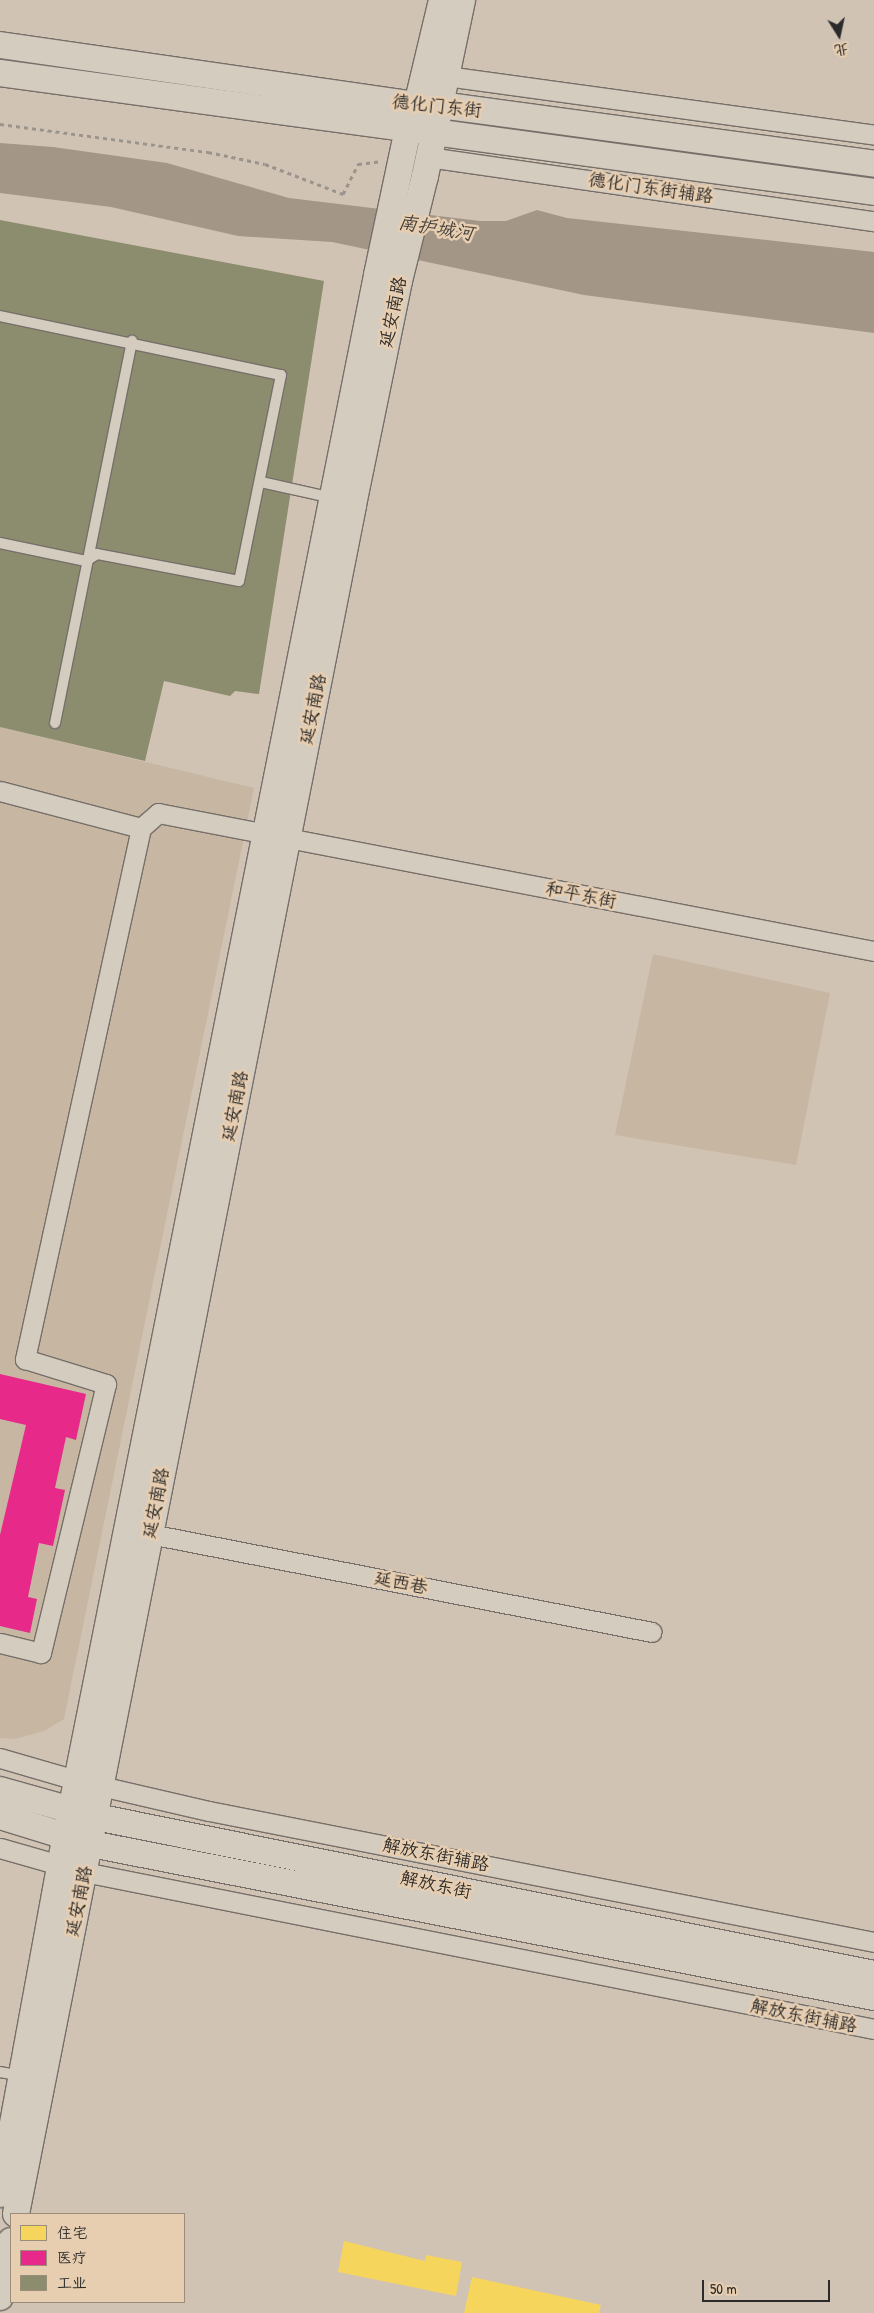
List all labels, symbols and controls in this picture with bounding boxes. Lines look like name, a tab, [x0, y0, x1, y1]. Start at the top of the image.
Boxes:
north arrow	[814, 10, 864, 60]
text: 北	[833, 40, 850, 61]
street label: 德化门东街	[391, 91, 483, 121]
street label: 德化门东街辅路	[587, 169, 715, 207]
water label: 南护城河	[397, 211, 475, 245]
street label: 延安南路	[375, 275, 411, 349]
street label: 延安南路	[296, 672, 330, 746]
street label: 和平东街	[544, 878, 618, 912]
street label: 延安南路	[218, 1069, 252, 1143]
street label: 延安南路	[139, 1466, 173, 1540]
street label: 延西巷	[372, 1567, 430, 1599]
street label: 解放东街辅路	[381, 1834, 491, 1876]
street label: 延安南路	[62, 1864, 96, 1938]
street label: 解放东街	[399, 1867, 473, 1903]
street label: 解放东街辅路	[749, 1995, 859, 2037]
legend	[10, 2213, 185, 2303]
text: 住宅	[57, 2222, 87, 2243]
text: 医疗	[57, 2247, 87, 2268]
scale bar	[704, 2270, 832, 2302]
text: 工业	[57, 2272, 87, 2293]
text: 50 m	[710, 2278, 737, 2299]

